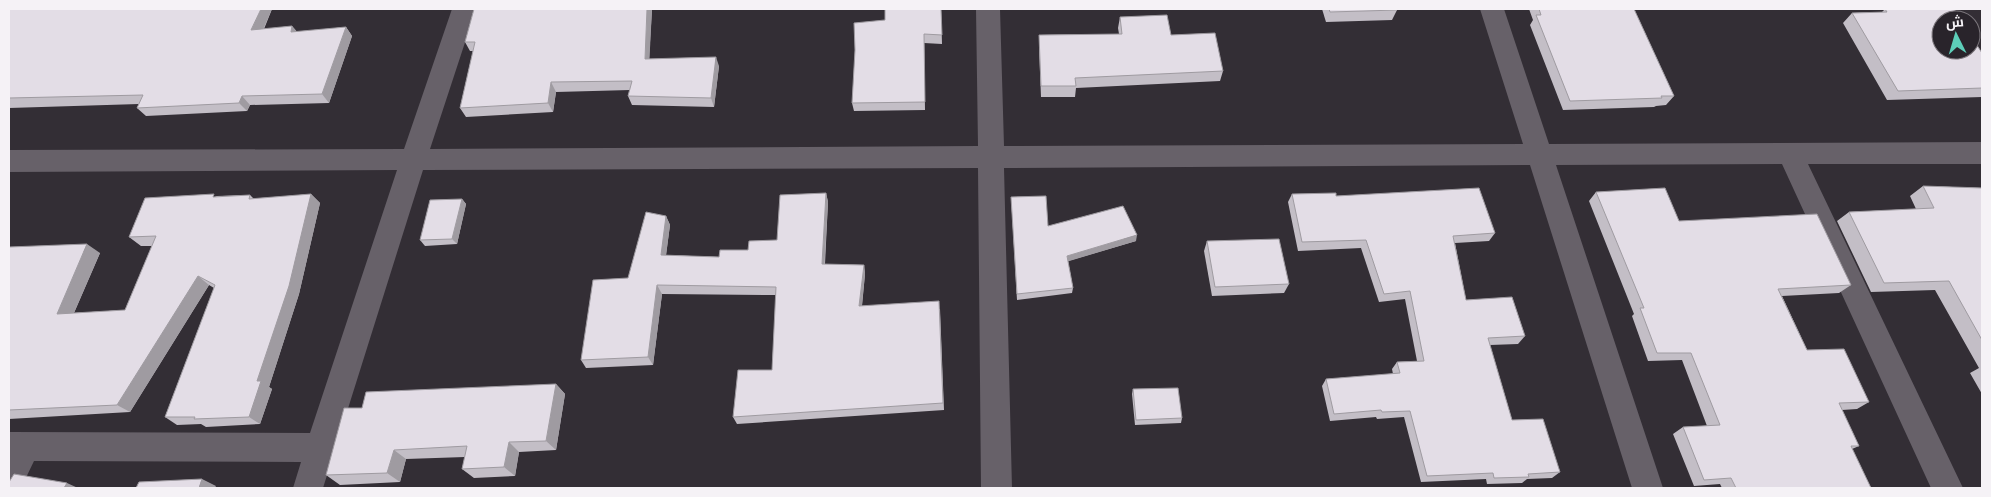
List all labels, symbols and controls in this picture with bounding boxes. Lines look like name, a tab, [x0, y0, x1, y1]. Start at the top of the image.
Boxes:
north arrow	[1931, 10, 1981, 60]
text: ش	[1945, 12, 1965, 32]

